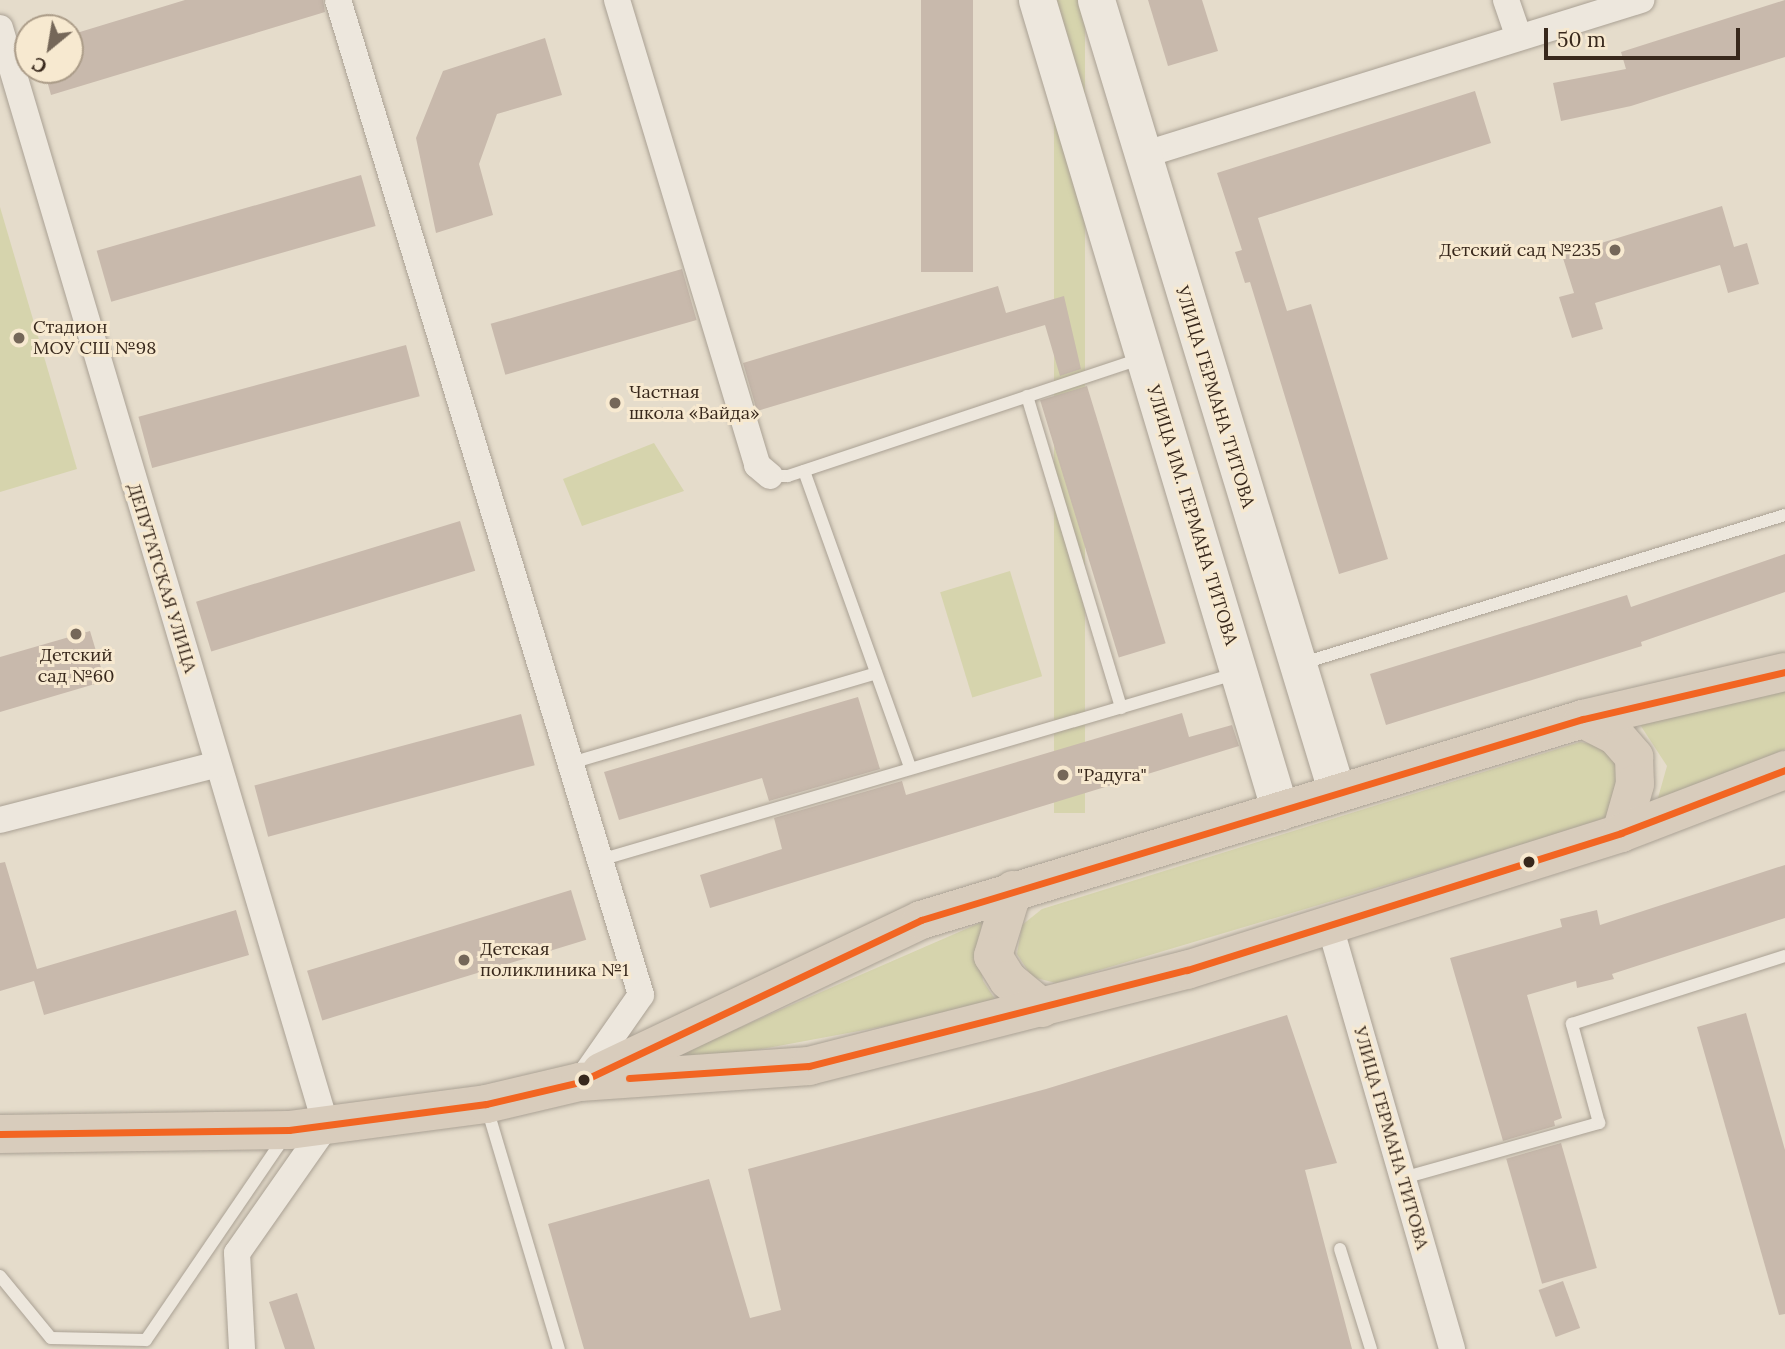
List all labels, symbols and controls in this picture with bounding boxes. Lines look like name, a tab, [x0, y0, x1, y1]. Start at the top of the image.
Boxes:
north arrow	[14, 14, 84, 84]
scale bar	[1547, 14, 1743, 58]
text: 50 m	[1557, 26, 1606, 53]
text: С	[28, 52, 51, 79]
place label: Детский сад №235	[1439, 239, 1601, 261]
marker: Детский сад №235	[1607, 242, 1623, 258]
street label: УЛИЦА ГЕРМАНА ТИТОВА	[1171, 283, 1259, 511]
place label: Стадион МОУ СШ №98	[33, 317, 156, 360]
marker: Стадион МОУ СШ №98	[11, 330, 27, 346]
place label: Частная школа «Вайда»	[629, 382, 759, 424]
street label: УЛИЦА ИМ. ГЕРМАНА ТИТОВА	[1142, 382, 1242, 648]
marker: Частная школа «Вайда»	[607, 395, 623, 411]
street label: ДЕПУТАТСКАЯ УЛИЦА	[123, 480, 201, 676]
marker: Детский сад №60	[68, 626, 84, 642]
place label: Детский сад №60	[38, 645, 114, 688]
place label: "Радуга"	[1077, 764, 1147, 786]
marker: "Радуга"	[1055, 767, 1071, 783]
unlabelled marker	[1522, 855, 1536, 869]
place label: Детская поликлиника №1	[480, 939, 629, 982]
marker: Детская поликлиника №1	[454, 950, 474, 970]
street label: УЛИЦА ГЕРМАНА ТИТОВА	[1349, 1024, 1433, 1252]
unlabelled marker	[577, 1073, 591, 1087]

